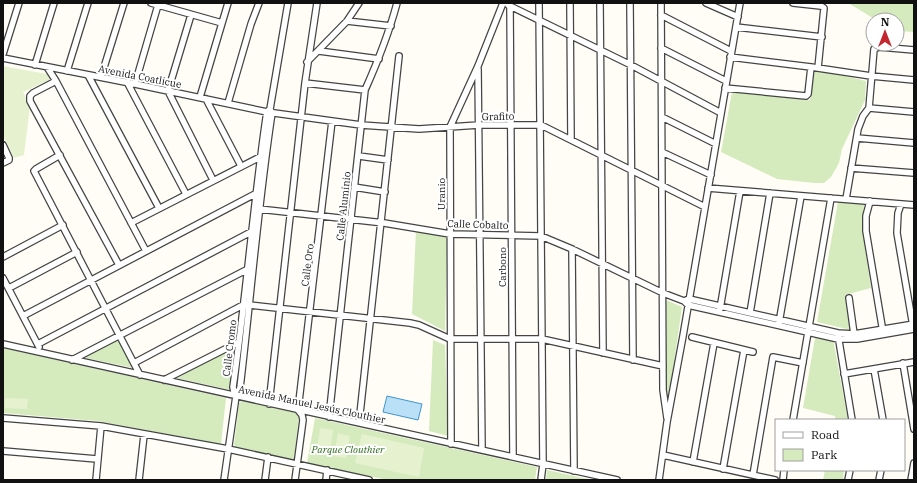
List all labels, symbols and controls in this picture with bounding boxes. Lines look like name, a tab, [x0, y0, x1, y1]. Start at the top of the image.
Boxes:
north arrow	[865, 12, 905, 52]
text: N	[881, 15, 890, 29]
street label: Avenida Coatlicue	[97, 62, 183, 91]
street label: Grafito	[482, 110, 515, 123]
street label: Calle Aluminio	[333, 171, 354, 241]
street label: Uranio	[435, 177, 448, 210]
street label: Calle Cobalto	[447, 217, 509, 232]
street label: Calle Oro	[298, 243, 317, 287]
street label: Carbono	[496, 247, 509, 287]
street label: Calle Cromo	[220, 319, 239, 377]
street label: Avenida Manuel Jesús Clouthier	[237, 383, 387, 427]
legend	[775, 419, 905, 471]
text: Road	[811, 427, 840, 442]
park label: Parque Clouthier	[311, 443, 385, 456]
text: Park	[811, 447, 837, 462]

